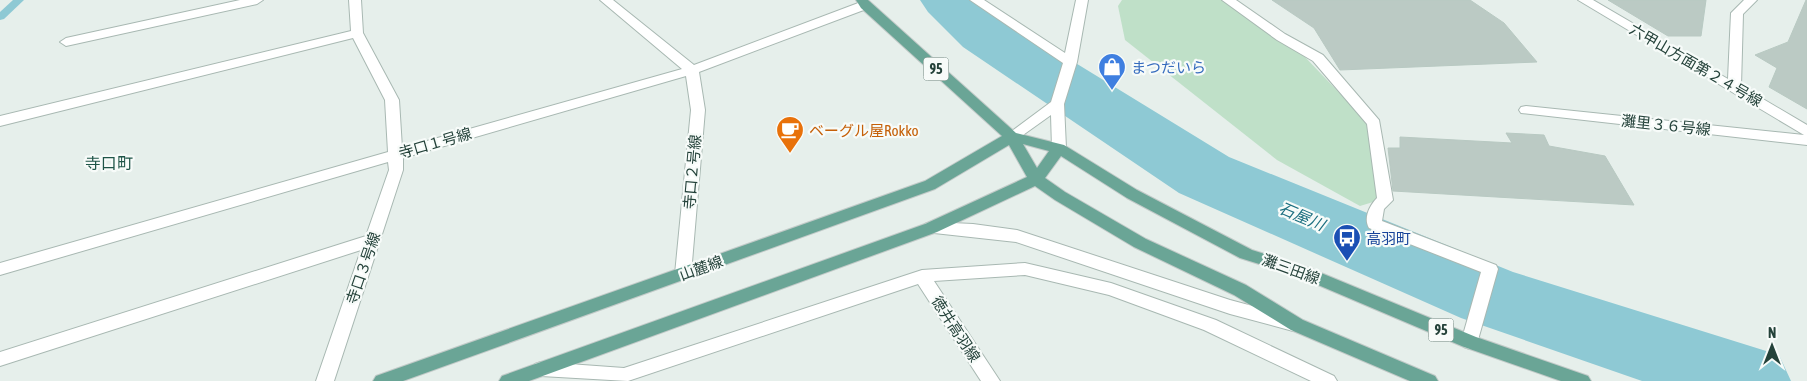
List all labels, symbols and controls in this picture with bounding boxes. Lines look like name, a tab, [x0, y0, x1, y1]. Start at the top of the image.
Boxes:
street label: 六甲山方面第２４号線	[1627, 20, 1765, 110]
shop icon: まつだいら	[1097, 52, 1127, 91]
road number: 95	[924, 58, 948, 80]
place label: まつだいら	[1131, 59, 1206, 76]
street label: 灘里３６号線	[1620, 112, 1712, 138]
cafe icon: ベーグル屋Rokko	[775, 115, 805, 154]
place label: ベーグル屋Rokko	[809, 122, 919, 139]
street label: 寺口１号線	[397, 124, 473, 162]
street label: 寺口２号線	[680, 134, 704, 210]
district label: 寺口町	[85, 154, 133, 172]
water label: 石屋川	[1276, 198, 1329, 234]
bus stop icon: 高羽町	[1332, 223, 1362, 262]
street label: 寺口３号線	[343, 230, 383, 306]
place label: 高羽町	[1366, 230, 1411, 247]
street label: 灘三田線	[1260, 251, 1322, 287]
street label: 山麓線	[677, 252, 725, 284]
street label: 徳井高羽線	[928, 293, 984, 365]
road number: 95	[1428, 318, 1454, 342]
north arrow	[1747, 321, 1797, 371]
text: N	[1768, 325, 1776, 341]

